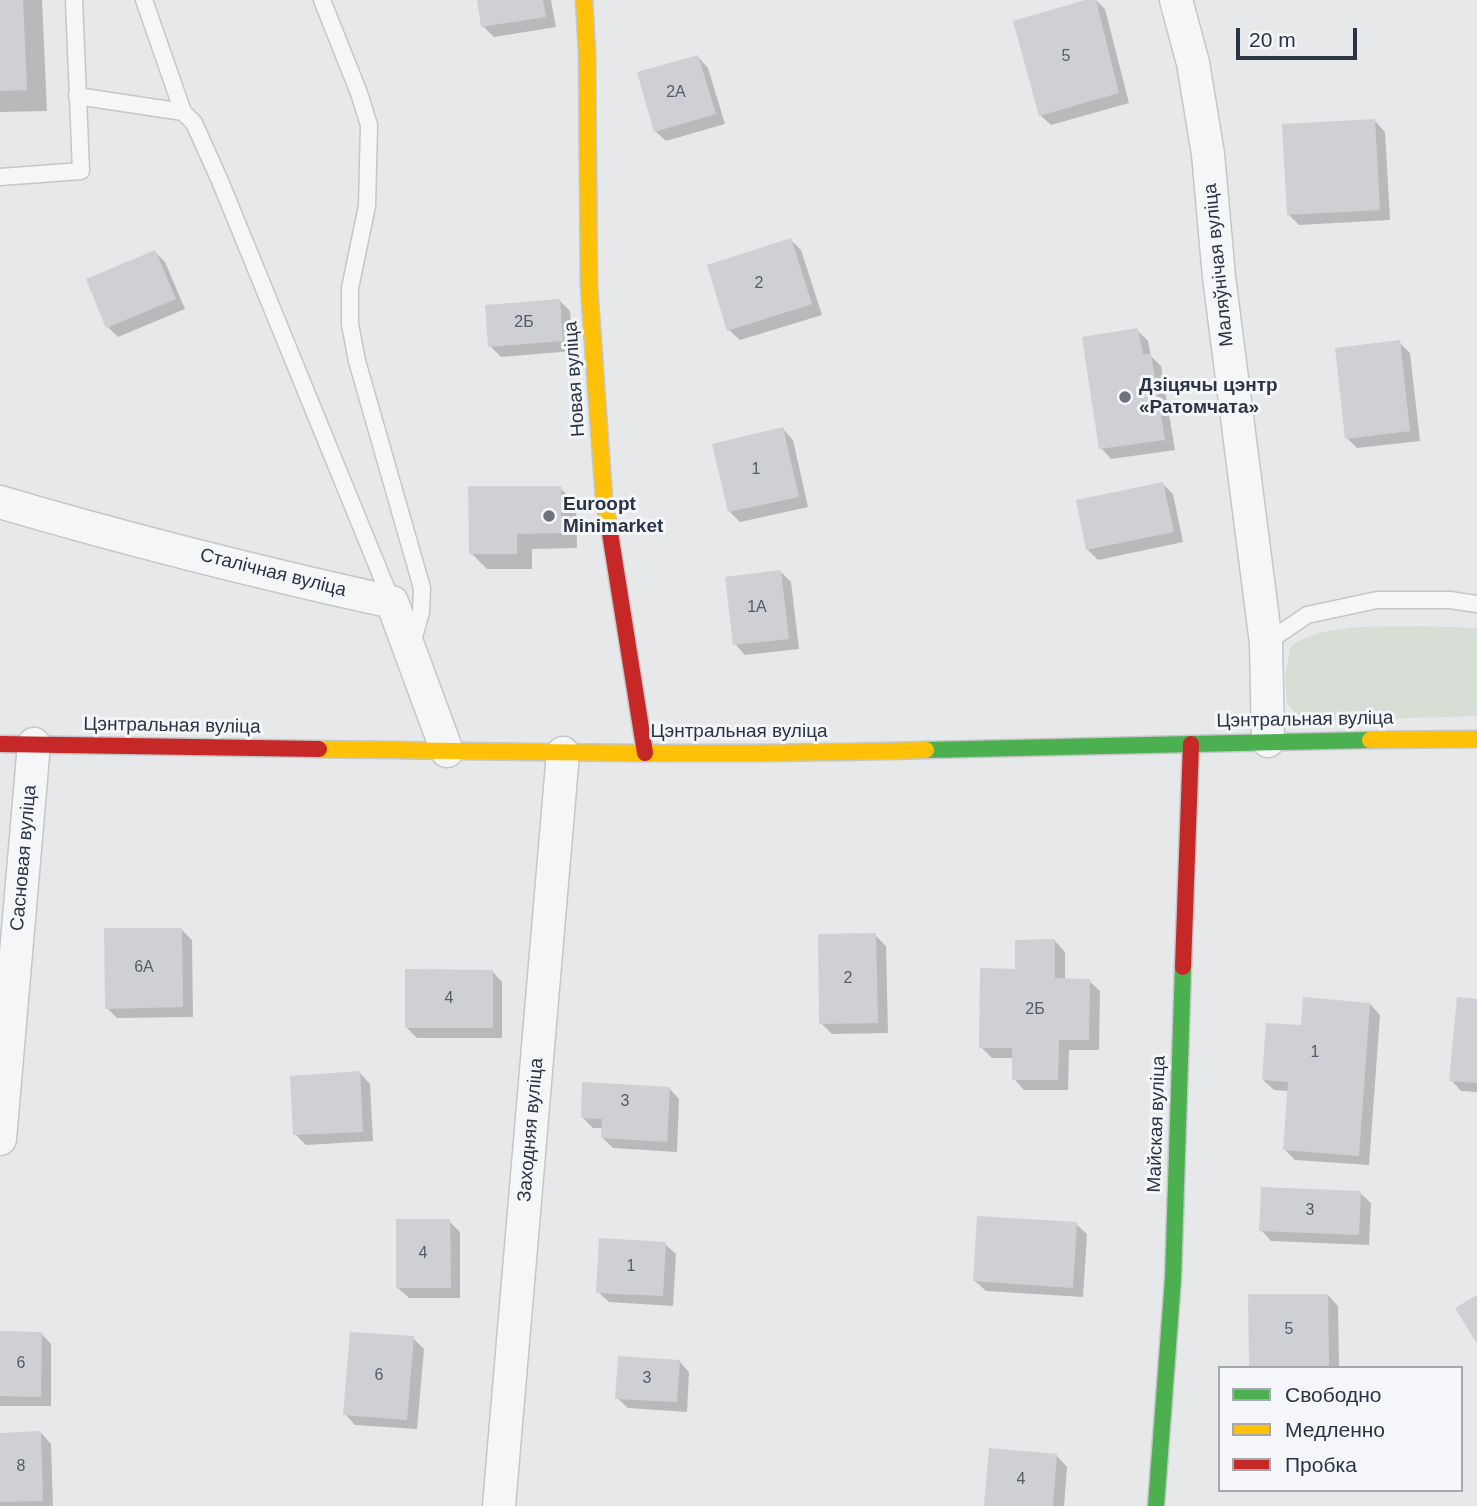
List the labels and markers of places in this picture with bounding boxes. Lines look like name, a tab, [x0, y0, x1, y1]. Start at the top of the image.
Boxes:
place label: Дзіцячы цэнтр «Ратомчата»	[1139, 375, 1278, 419]
marker: Дзіцячы цэнтр «Ратомчата»	[1117, 389, 1133, 405]
place label: Euroopt Minimarket	[563, 494, 663, 538]
marker: Euroopt Minimarket	[541, 508, 557, 524]

